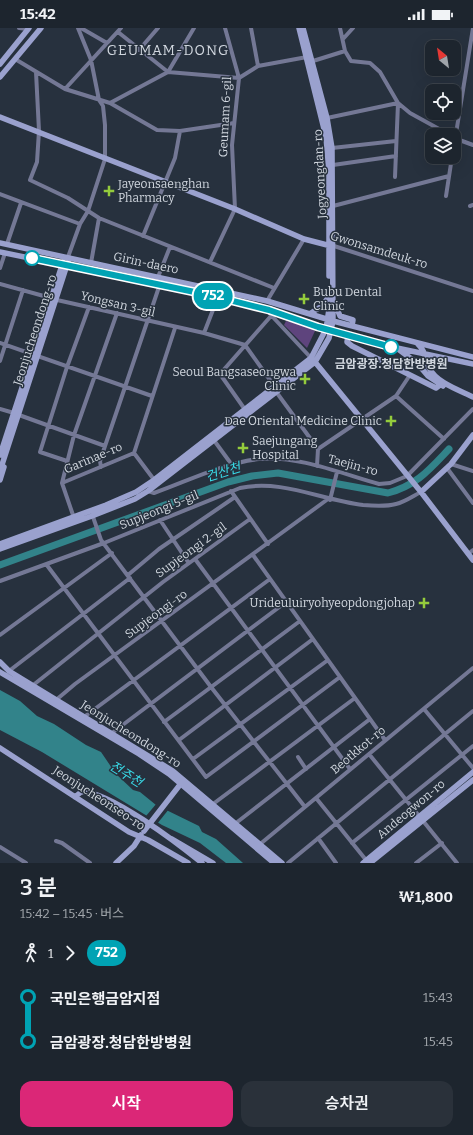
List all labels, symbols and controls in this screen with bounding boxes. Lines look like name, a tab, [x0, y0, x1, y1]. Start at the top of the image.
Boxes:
text: 15:42	[20, 5, 56, 23]
north arrow	[425, 40, 461, 76]
map controls	[425, 40, 461, 164]
district label: GEUMAM-DONG	[107, 42, 229, 59]
street label: Geumam 6-gil	[216, 76, 234, 158]
button: locate	[425, 84, 461, 120]
button: layers	[425, 128, 461, 164]
street label: Jogyeongdan-ro	[311, 129, 329, 220]
place label: Jayeonsaenghan Pharmacy	[117, 177, 210, 205]
marker: Jayeonsaenghan Pharmacy	[103, 185, 115, 197]
street label: Gwonsamdeuk-ro	[329, 229, 429, 271]
street label: Girin-daero	[112, 249, 180, 277]
unlabelled marker	[24, 250, 40, 266]
street label: Jeonjucheondong-ro	[10, 273, 60, 388]
line badge: 752	[190, 283, 236, 309]
place label: Bubu Dental Clinic	[313, 285, 382, 313]
text: 752	[202, 287, 224, 304]
street label: Yongsan 3-gil	[79, 289, 157, 320]
marker: Bubu Dental Clinic	[298, 293, 310, 305]
marker: 금암광장.청담한방병원	[383, 339, 399, 355]
place label: 금암광장.청담한방병원	[334, 357, 448, 371]
place label: Seoul Bangsaseongwa Clinic	[172, 365, 296, 393]
marker: Seoul Bangsaseongwa Clinic	[299, 373, 311, 385]
place label: Dae Oriental Medicine Clinic	[224, 414, 382, 428]
marker: Dae Oriental Medicine Clinic	[385, 415, 397, 427]
place label: Saejungang Hospital	[252, 434, 318, 462]
street label: Garinae-ro	[62, 439, 124, 477]
marker: Saejungang Hospital	[237, 442, 249, 454]
street label: Taejin-ro	[326, 452, 380, 478]
water label: 건산천	[204, 459, 243, 484]
street label: Supjeongi 5-gil	[117, 488, 201, 532]
street label: Supjeongi 2-gil	[153, 519, 230, 580]
street label: Supjeongi-ro	[122, 587, 190, 641]
place label: Urideuluiryohyeopdongjohap	[249, 596, 415, 610]
marker: Urideuluiryohyeopdongjohap	[418, 597, 430, 609]
street label: Jeonjucheondong-ro	[77, 697, 184, 771]
street label: Beotkkot-ro	[328, 723, 388, 777]
water label: 전주천	[107, 758, 146, 790]
street label: Jeonjucheonseo-ro	[50, 763, 148, 833]
street label: Andeogwon-ro	[374, 776, 448, 841]
text: 3 분	[20, 874, 57, 901]
text: ₩1,800	[399, 888, 453, 906]
text: 15:42 – 15:45 · 버스	[20, 906, 124, 921]
icon: walk	[20, 942, 42, 964]
icon: forward	[59, 942, 81, 964]
text: 752	[95, 944, 118, 961]
text: 1	[48, 946, 53, 961]
text: 국민은행금암지점	[50, 990, 160, 1008]
text: 15:43	[423, 990, 453, 1005]
text: 금암광장.청담한방병원	[50, 1034, 192, 1052]
text: 15:45	[424, 1034, 453, 1049]
button: 시작	[20, 1081, 233, 1127]
button: 승차권	[241, 1081, 453, 1127]

